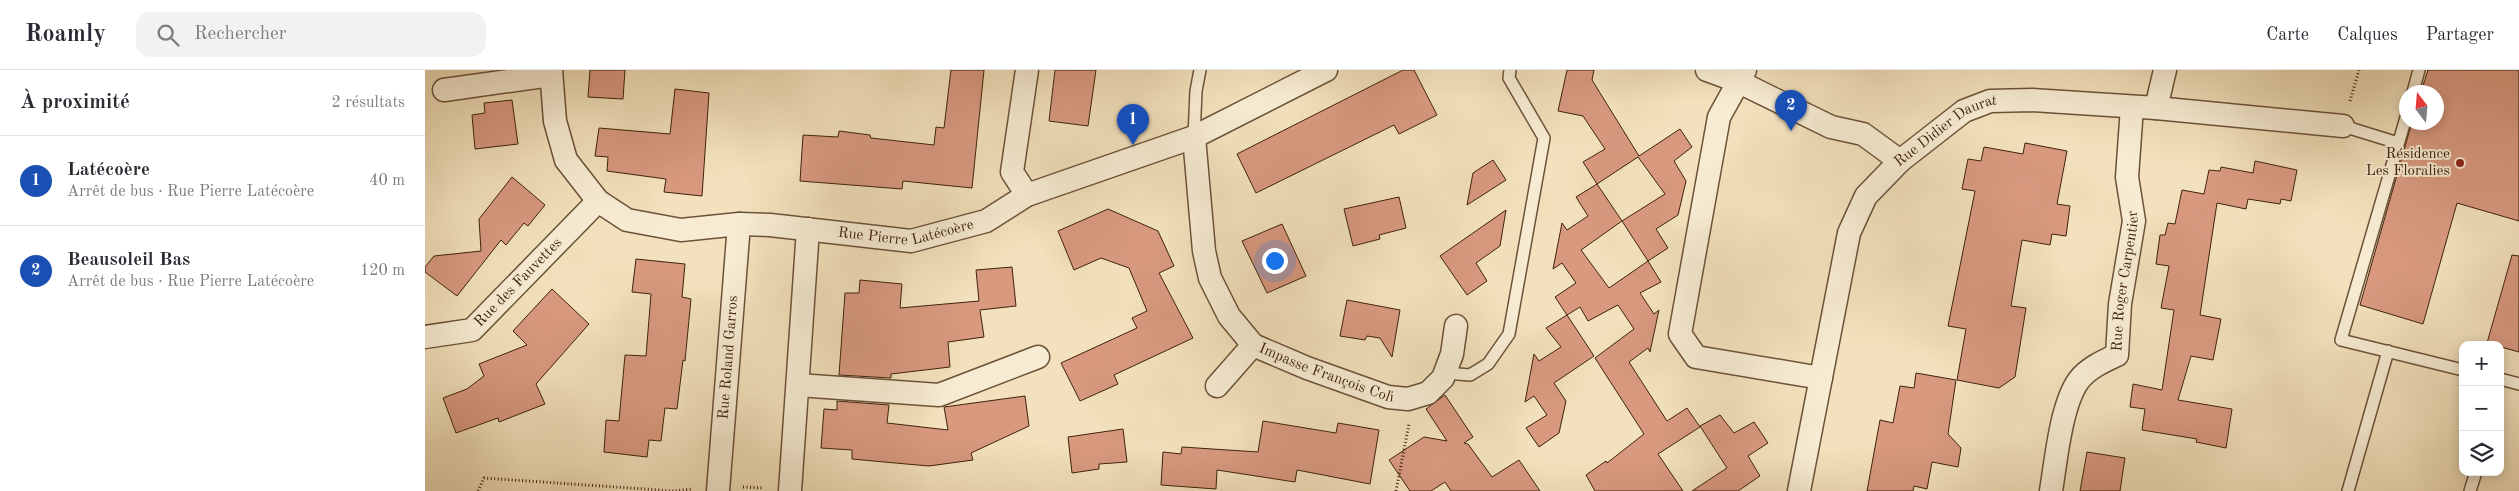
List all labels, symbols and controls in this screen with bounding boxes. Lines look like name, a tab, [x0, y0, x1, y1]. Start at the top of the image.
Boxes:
search box	[136, 12, 486, 57]
icon: search	[154, 21, 182, 49]
text: Roamly	[25, 23, 106, 47]
text: Rechercher	[194, 25, 287, 44]
text: Carte	[2266, 26, 2309, 44]
text: Calques	[2337, 26, 2398, 44]
text: Partager	[2426, 26, 2494, 44]
north arrow	[2399, 85, 2444, 130]
pin: 2	[1775, 90, 1807, 131]
text: À proximité	[20, 92, 130, 113]
street label: Rue Didier Daurat	[1892, 93, 1997, 170]
text: 2 résultats	[331, 95, 405, 111]
pin: 1	[1117, 104, 1149, 145]
place label: Résidence Les Floralies	[2366, 147, 2450, 179]
marker: Résidence Les Floralies	[2454, 157, 2466, 169]
text: Latécoère	[67, 161, 150, 180]
text: 1	[31, 173, 41, 189]
text: 40 m	[369, 173, 405, 189]
text: Arrêt de bus · Rue Pierre Latécoère	[67, 184, 314, 200]
street label: Rue Roger Carpentier	[2110, 209, 2142, 352]
street label: Rue Pierre Latécoère	[837, 217, 975, 249]
street label: Rue des Fauvettes	[472, 235, 565, 330]
your location	[1262, 248, 1288, 274]
text: Beausoleil Bas	[67, 251, 190, 270]
text: 2	[31, 263, 41, 279]
text: 120 m	[360, 263, 405, 279]
text: Arrêt de bus · Rue Pierre Latécoère	[67, 274, 314, 290]
street label: Rue Roland Garros	[716, 295, 741, 420]
street label: Impasse François Coli	[1257, 341, 1394, 405]
map controls	[2459, 341, 2504, 476]
button: +	[2459, 341, 2504, 386]
button: −	[2459, 386, 2504, 431]
button: layers	[2459, 431, 2504, 476]

